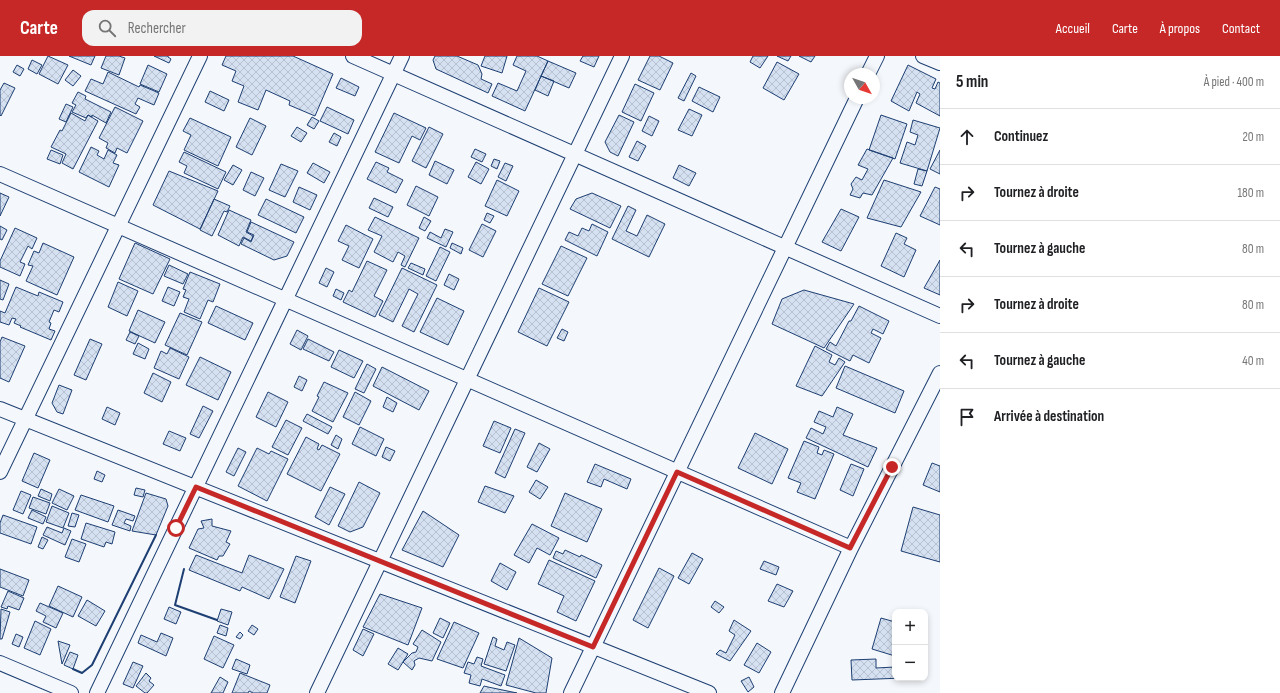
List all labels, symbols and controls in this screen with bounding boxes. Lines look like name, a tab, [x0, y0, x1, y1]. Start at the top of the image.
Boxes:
search box	[82, 10, 362, 46]
text: Carte	[20, 17, 58, 40]
icon: search	[96, 17, 118, 39]
text: Rechercher	[128, 19, 186, 38]
text: Accueil	[1056, 20, 1090, 37]
text: Carte	[1112, 20, 1138, 37]
text: À propos	[1160, 20, 1200, 37]
text: Contact	[1222, 20, 1260, 37]
north arrow	[844, 68, 880, 104]
text: 5 min	[956, 72, 988, 92]
text: À pied · 400 m	[1204, 74, 1264, 90]
icon: ahead	[956, 126, 978, 148]
text: Continuez	[994, 127, 1048, 146]
text: 20 m	[1242, 129, 1264, 145]
icon: right	[956, 182, 978, 204]
text: Tournez à droite	[994, 183, 1079, 202]
text: 180 m	[1238, 185, 1264, 201]
icon: left	[956, 238, 978, 260]
text: Tournez à gauche	[994, 239, 1085, 258]
text: 80 m	[1242, 241, 1264, 257]
icon: right	[956, 294, 978, 316]
text: Tournez à droite	[994, 295, 1079, 314]
text: 80 m	[1242, 297, 1264, 313]
icon: left	[956, 350, 978, 372]
text: Tournez à gauche	[994, 351, 1085, 370]
text: 40 m	[1242, 353, 1264, 369]
icon: arrive	[956, 406, 978, 428]
text: Arrivée à destination	[994, 407, 1104, 426]
route end	[883, 458, 901, 476]
route start	[167, 519, 185, 537]
map controls	[892, 609, 928, 681]
button: +	[892, 609, 928, 645]
button: −	[892, 645, 928, 681]

